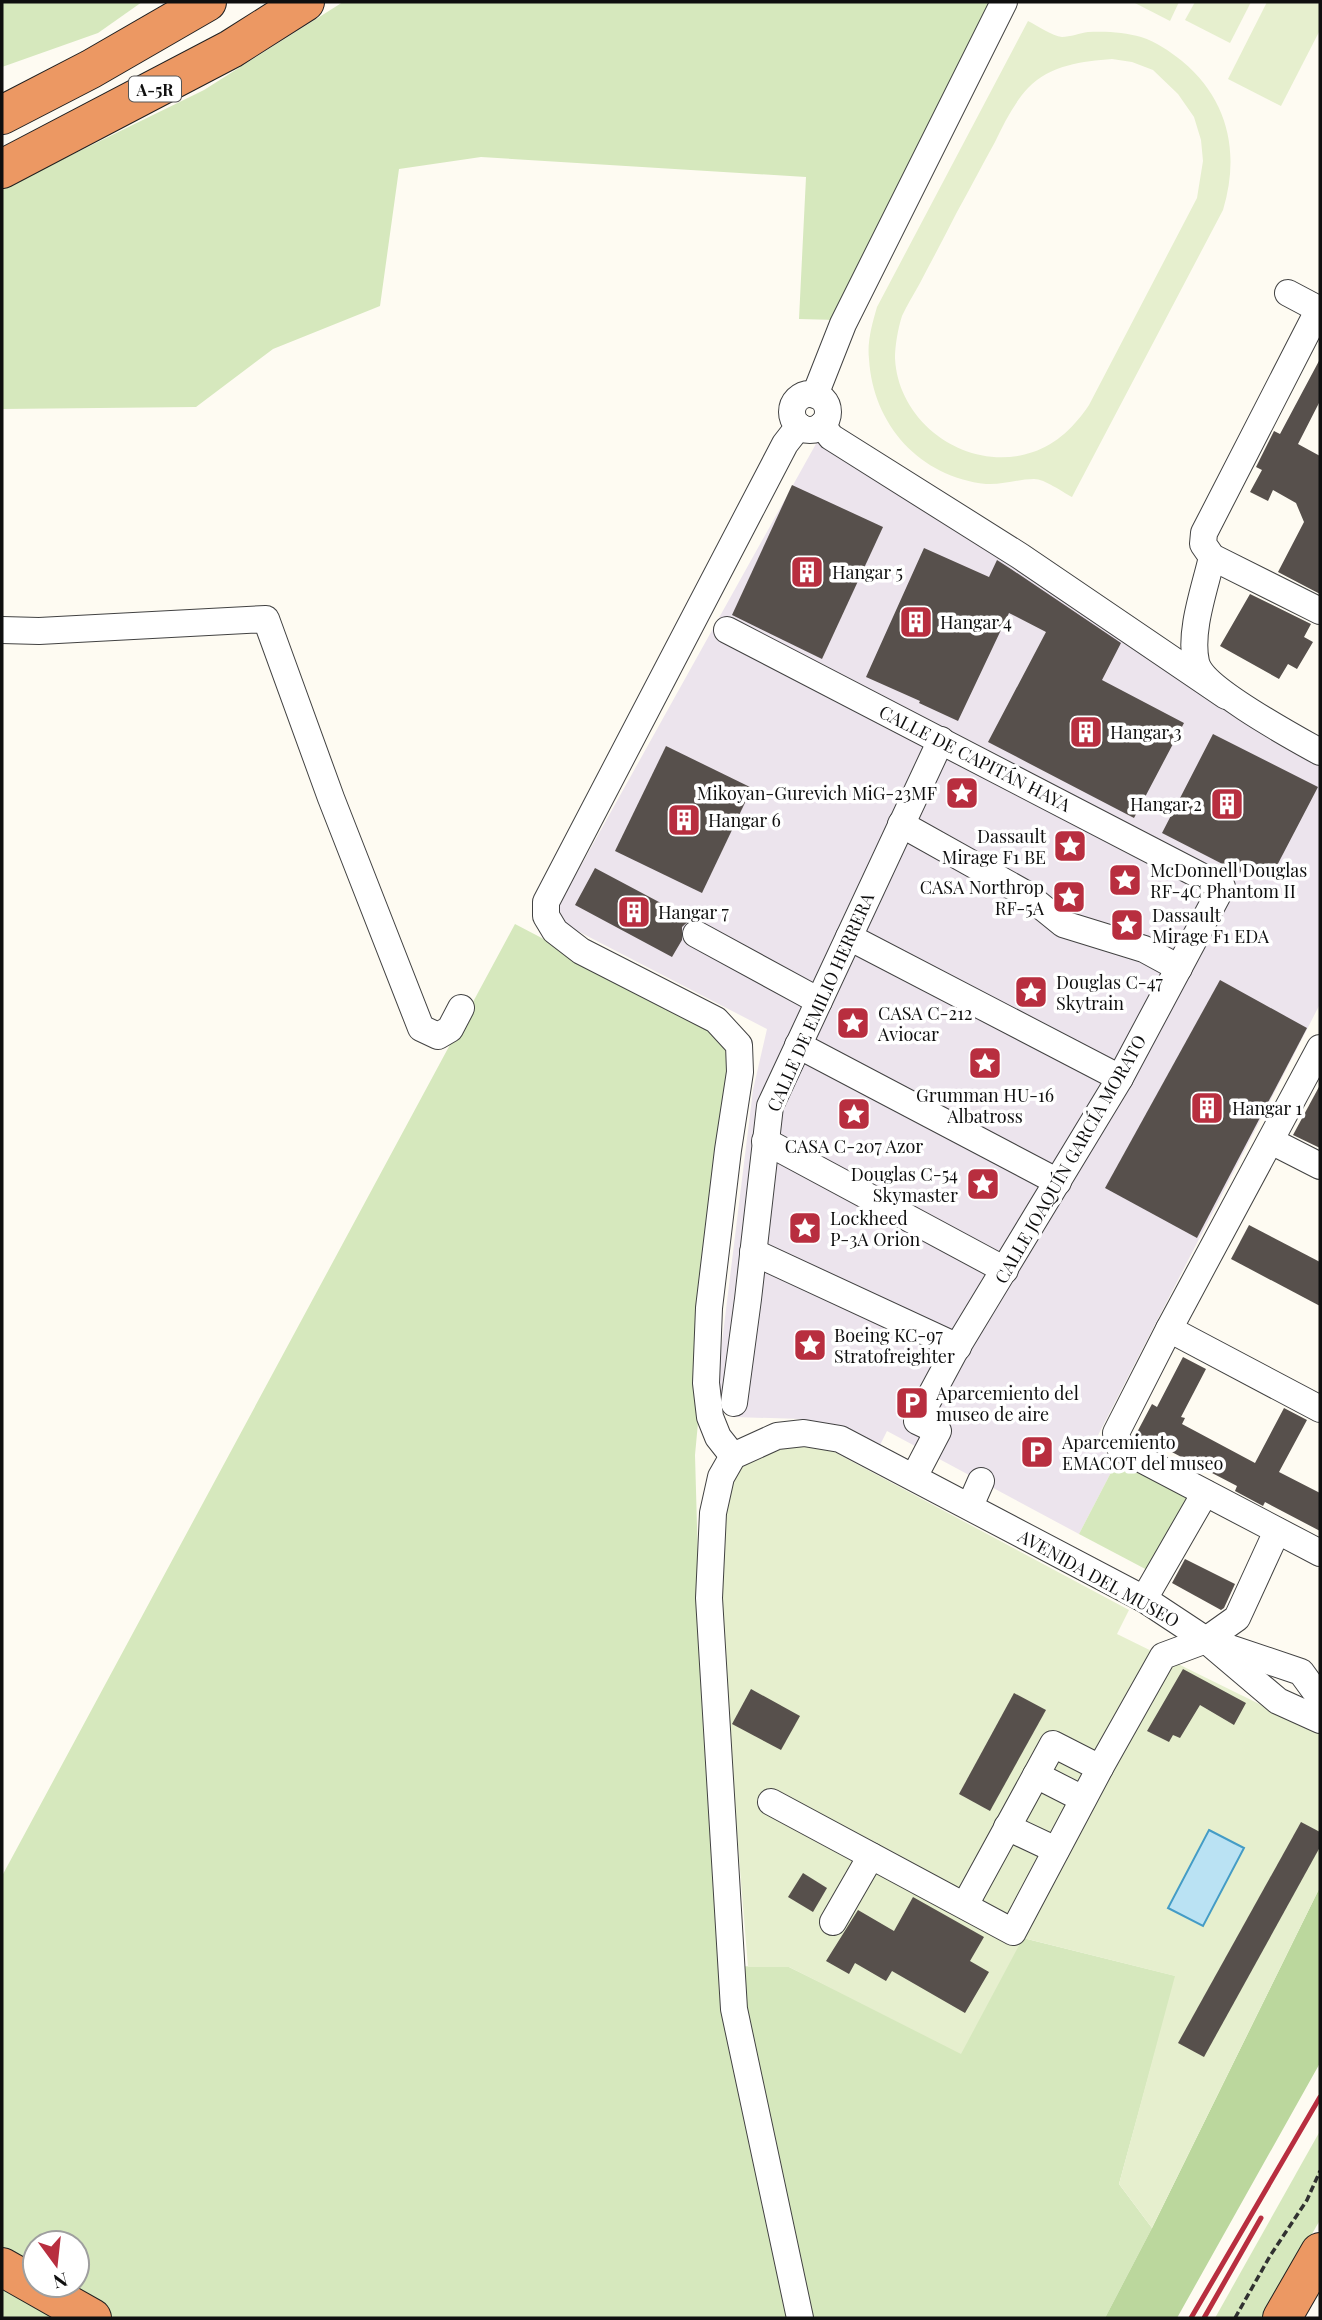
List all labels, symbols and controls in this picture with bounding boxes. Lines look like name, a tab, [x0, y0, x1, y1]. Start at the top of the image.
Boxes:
road number: A-5R	[129, 76, 181, 102]
building icon: Hangar 5	[788, 553, 826, 591]
place label: Hangar 5	[832, 560, 903, 584]
building icon: Hangar 4	[897, 603, 935, 641]
place label: Hangar 4	[940, 610, 1012, 634]
street label: CALLE DE CAPITÁN HAYA	[875, 699, 1075, 817]
building icon: Hangar 3	[1067, 713, 1105, 751]
place label: Hangar 3	[1110, 720, 1182, 744]
place icon: Mikoyan-Gurevich MiG-23MF	[943, 774, 981, 812]
place label: Mikoyan-Gurevich MiG-23MF	[697, 781, 937, 805]
building icon: Hangar 2	[1208, 785, 1246, 823]
place label: Hangar 2	[1130, 792, 1202, 816]
building icon: Hangar 6	[665, 801, 703, 839]
place label: Hangar 6	[708, 808, 781, 832]
place label: Dassault Mirage F1 BE	[942, 824, 1047, 869]
place icon: Dassault Mirage F1 BE	[1051, 827, 1089, 865]
place label: McDonnell Douglas RF-4C Phantom II	[1150, 858, 1307, 903]
place icon: McDonnell Douglas RF-4C Phantom II	[1106, 861, 1144, 899]
place label: CASA Northrop RF-5A	[920, 875, 1045, 920]
place icon: CASA Northrop RF-5A	[1050, 878, 1088, 916]
street label: CALLE DE EMILIO HERRERA	[761, 888, 879, 1115]
building icon: Hangar 7	[615, 893, 653, 931]
place label: Hangar 7	[658, 900, 729, 924]
place label: Dassault Mirage F1 EDA	[1152, 903, 1270, 948]
place icon: Dassault Mirage F1 EDA	[1108, 906, 1146, 944]
place label: Douglas C-47 Skytrain	[1056, 970, 1164, 1015]
place icon: Douglas C-47 Skytrain	[1012, 973, 1050, 1011]
place label: CASA C-212 Aviocar	[877, 1001, 972, 1046]
place icon: CASA C-212 Aviocar	[834, 1004, 872, 1042]
street label: CALLE JOAQUÍN GARCÍA MORATO	[989, 1030, 1151, 1288]
place icon: Grumman HU-16 Albatross	[966, 1044, 1004, 1082]
place label: Grumman HU-16 Albatross	[916, 1083, 1054, 1128]
building icon: Hangar 1	[1188, 1089, 1226, 1127]
place icon: CASA C-207 Azor	[835, 1095, 873, 1133]
place label: Hangar 1	[1232, 1096, 1302, 1120]
place label: CASA C-207 Azor	[785, 1134, 923, 1158]
place label: Douglas C-54 Skymaster	[851, 1162, 958, 1207]
place icon: Douglas C-54 Skymaster	[964, 1165, 1002, 1203]
place label: Lockheed P-3A Orion	[830, 1206, 921, 1251]
place icon: Lockheed P-3A Orion	[786, 1209, 824, 1247]
place label: Boeing KC-97 Stratofreighter	[834, 1323, 955, 1368]
place icon: Boeing KC-97 Stratofreighter	[791, 1326, 829, 1364]
place label: Aparcemiento del museo de aire	[935, 1381, 1079, 1426]
parking icon: Aparcemiento del museo de aire	[893, 1384, 931, 1422]
place label: Aparcemiento EMACOT del museo	[1061, 1430, 1224, 1475]
parking icon: Aparcemiento EMACOT del museo	[1018, 1433, 1056, 1471]
street label: AVENIDA DEL MUSEO	[1013, 1523, 1184, 1632]
north arrow	[21, 2229, 91, 2299]
text: N	[50, 2267, 71, 2296]

